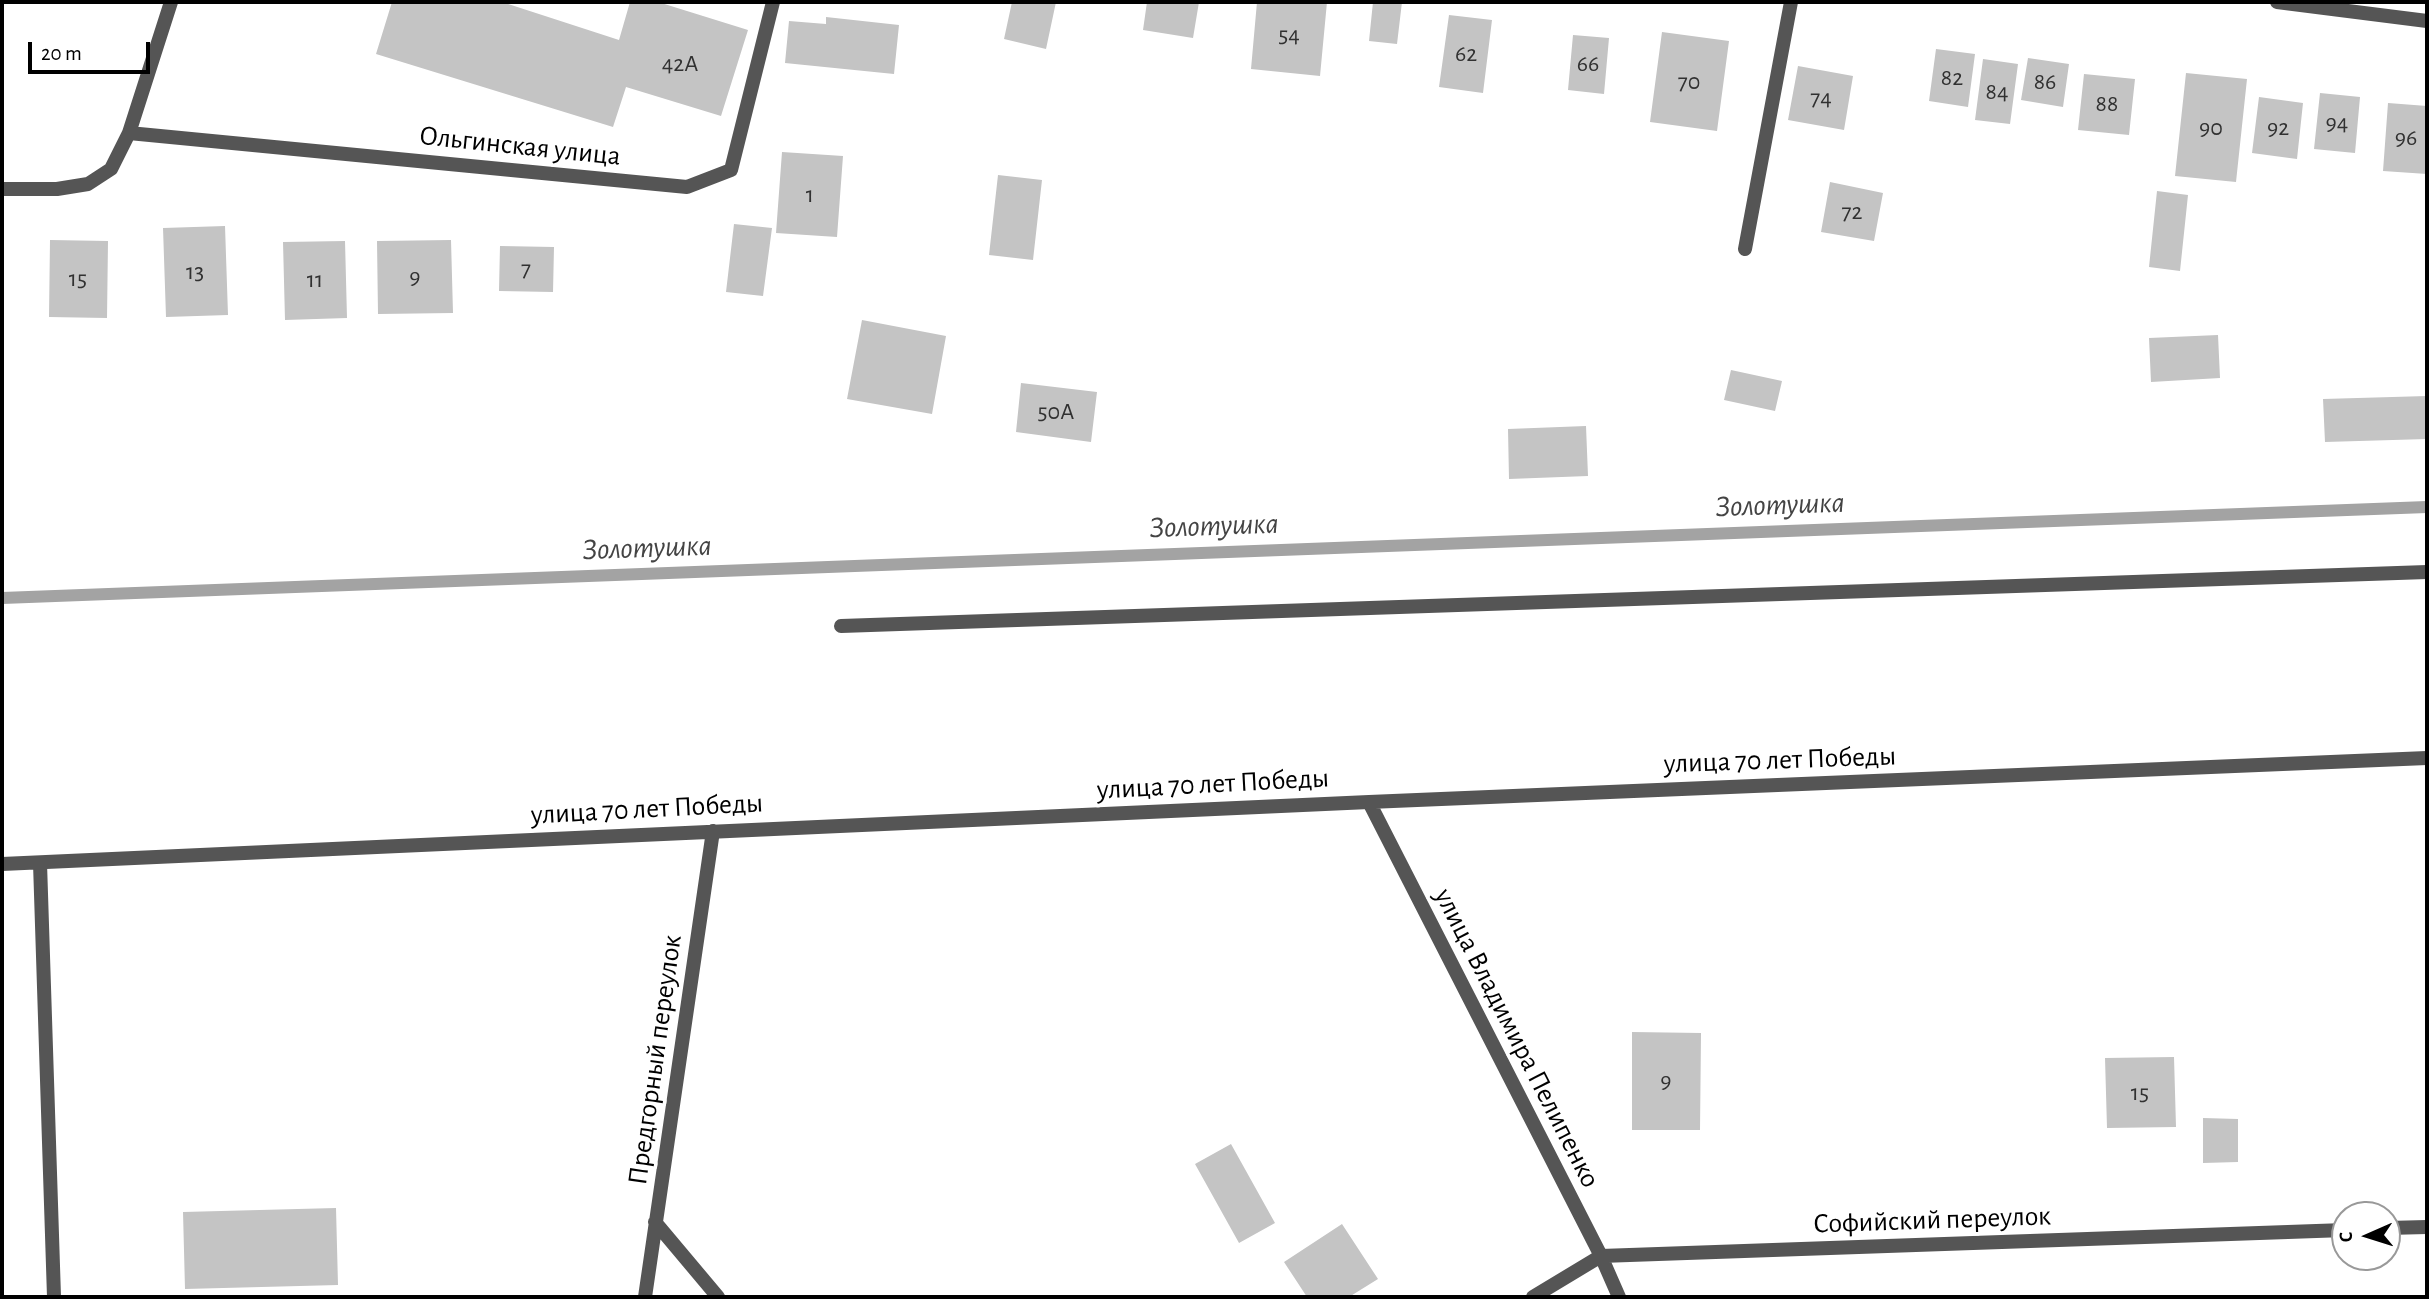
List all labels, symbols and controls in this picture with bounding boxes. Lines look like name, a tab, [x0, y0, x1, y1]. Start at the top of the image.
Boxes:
house number: 54	[1278, 21, 1300, 49]
scale bar	[32, 28, 154, 72]
house number: 62	[1455, 40, 1477, 68]
text: 20 m	[41, 43, 82, 64]
house number: 42А	[662, 50, 698, 78]
house number: 66	[1577, 50, 1599, 78]
house number: 82	[1941, 64, 1963, 92]
house number: 70	[1678, 68, 1700, 96]
house number: 86	[2034, 68, 2056, 96]
house number: 84	[1986, 78, 2008, 106]
house number: 74	[1810, 84, 1832, 112]
house number: 88	[2096, 90, 2118, 118]
house number: 94	[2326, 109, 2348, 137]
house number: 90	[2199, 114, 2223, 142]
house number: 92	[2267, 114, 2289, 142]
street label: Ольгинская улица	[418, 119, 622, 173]
house number: 96	[2395, 124, 2417, 152]
house number: 1	[806, 181, 814, 209]
house number: 72	[1842, 198, 1862, 226]
house number: 7	[521, 255, 531, 283]
house number: 13	[186, 258, 204, 286]
house number: 9	[409, 263, 421, 291]
house number: 15	[69, 265, 87, 293]
house number: 11	[307, 266, 323, 294]
house number: 50А	[1038, 398, 1074, 426]
water label: Золотушка	[1715, 485, 1845, 525]
water label: Золотушка	[1149, 506, 1279, 546]
water label: Золотушка	[582, 528, 712, 568]
street label: улица 70 лет Победы	[1663, 739, 1897, 781]
street label: улица 70 лет Победы	[1096, 761, 1330, 807]
street label: улица 70 лет Победы	[530, 786, 764, 832]
street label: улица Владимира Пелипенко	[1427, 883, 1607, 1193]
street label: Предгорный переулок	[621, 933, 689, 1187]
house number: 9	[1660, 1067, 1672, 1095]
house number: 15	[2131, 1079, 2149, 1107]
street label: Софийский переулок	[1813, 1199, 2051, 1241]
north arrow	[2331, 1201, 2401, 1271]
text: С	[2337, 1231, 2356, 1243]

